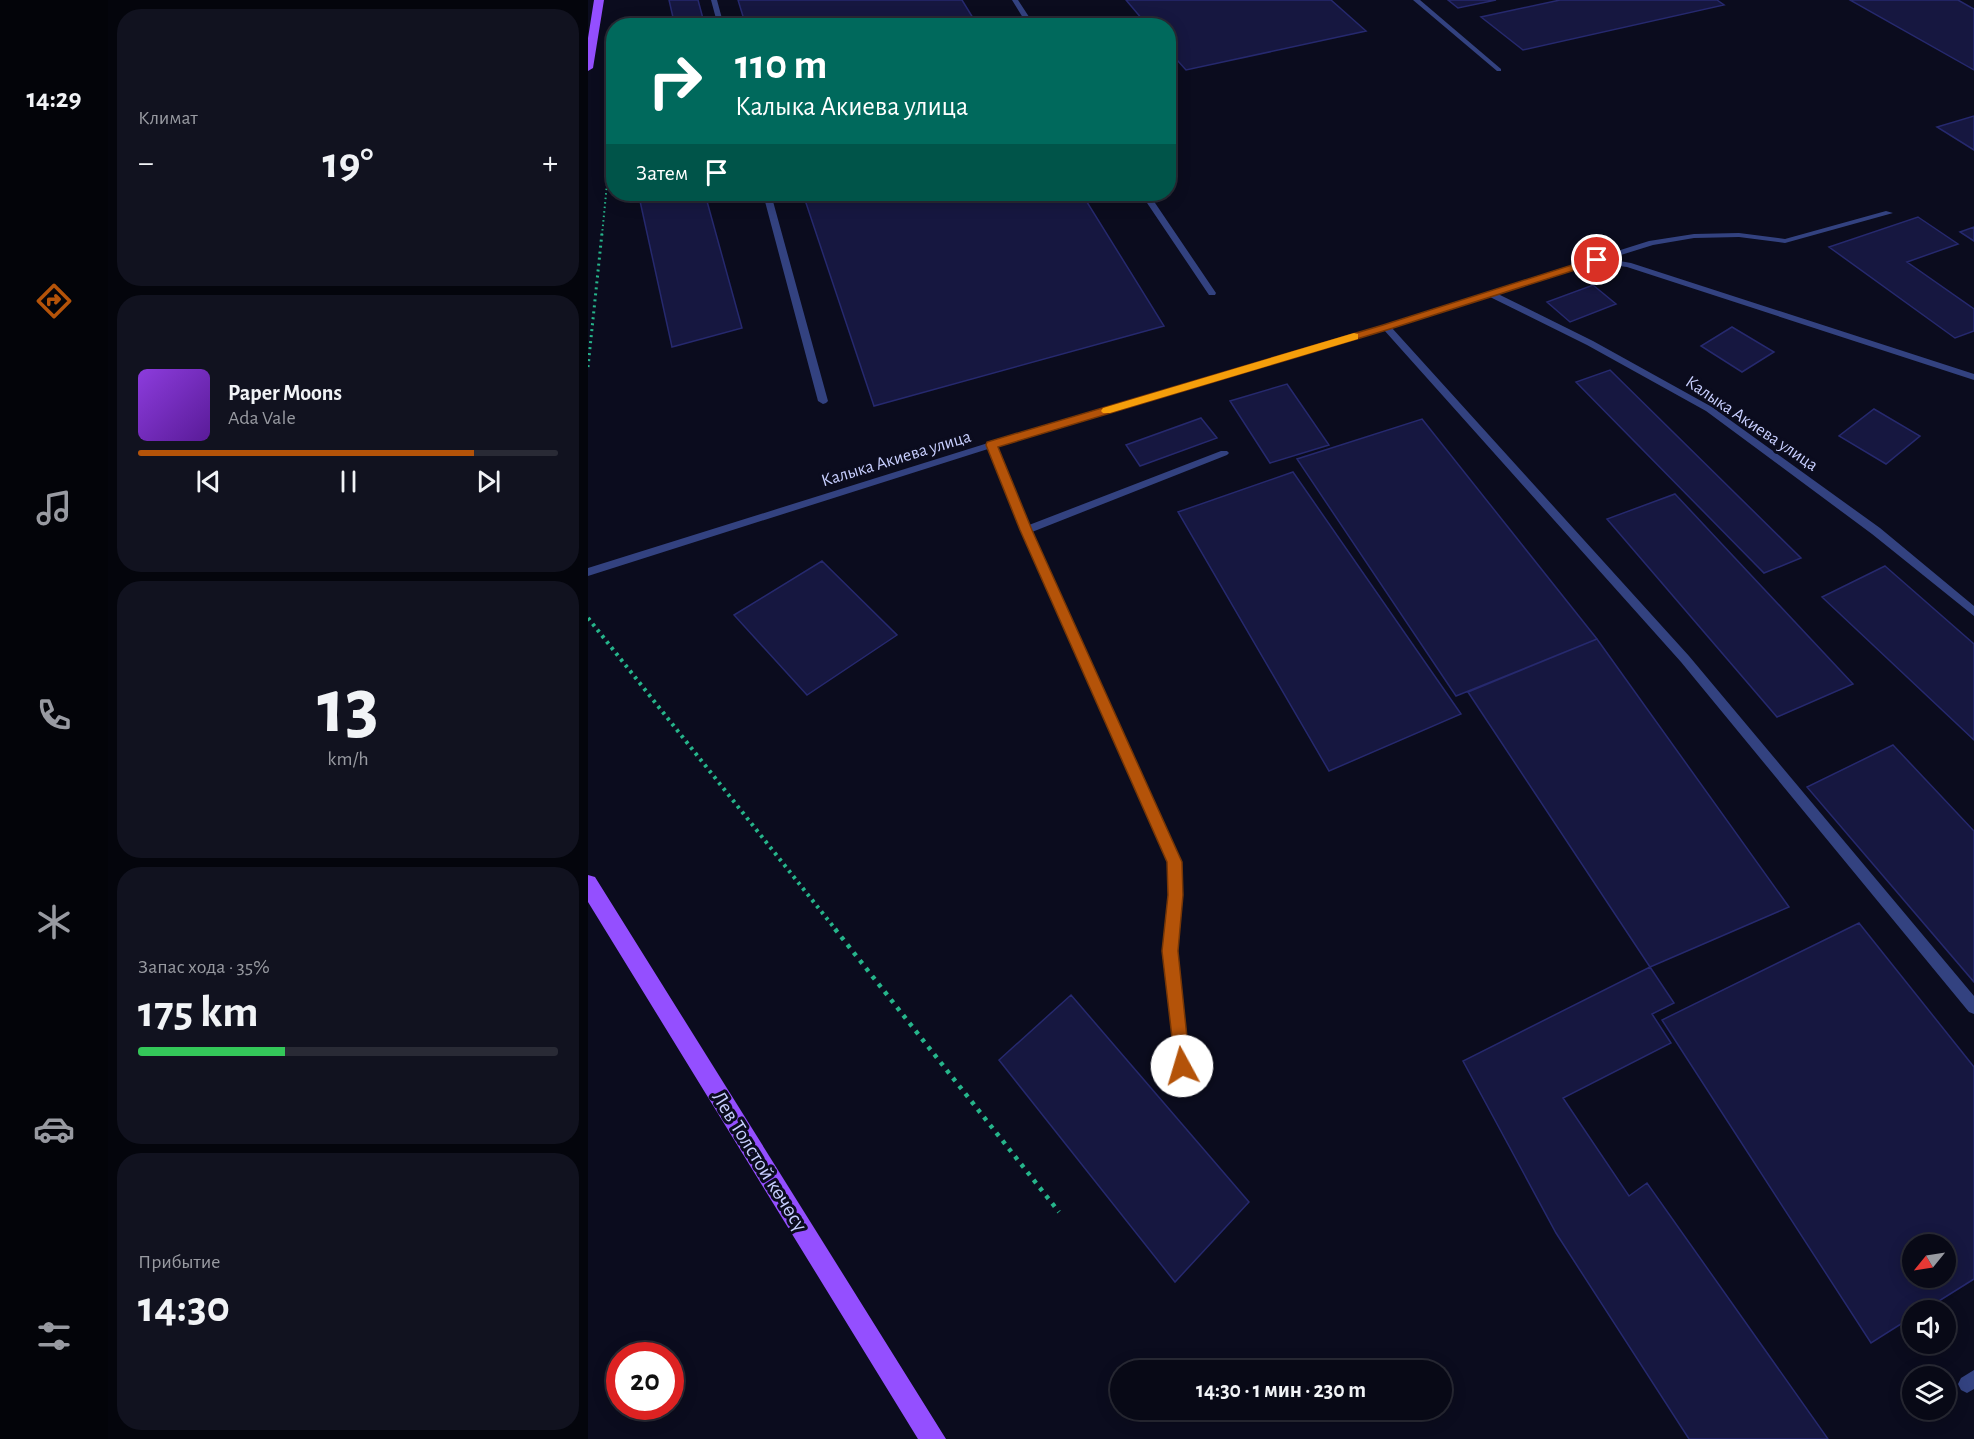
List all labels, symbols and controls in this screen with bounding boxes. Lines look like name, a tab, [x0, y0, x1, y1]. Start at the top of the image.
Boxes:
icon: right	[636, 42, 714, 120]
text: 110 m	[735, 44, 827, 86]
text: 14:29	[26, 85, 82, 112]
text: Калыка Акиева улица	[735, 93, 968, 120]
text: Климат	[138, 108, 198, 128]
text: 19°	[322, 141, 374, 186]
text: −	[138, 147, 154, 180]
text: +	[542, 147, 558, 180]
icon: arrive	[700, 156, 733, 189]
text: Затем	[636, 162, 688, 184]
pin	[1571, 234, 1622, 285]
icon: arrive	[1580, 243, 1613, 276]
icon: directions	[33, 280, 75, 322]
street label: Калыка Акиева улица	[1682, 373, 1821, 475]
text: Paper Moons	[228, 382, 342, 404]
text: Ada Vale	[228, 408, 296, 428]
street label: Калыка Акиева улица	[819, 428, 973, 490]
icon: previous	[192, 465, 225, 498]
icon: pause	[332, 465, 365, 498]
icon: next	[472, 465, 505, 498]
icon: music	[33, 487, 75, 529]
text: 13	[317, 669, 379, 747]
icon: phone	[33, 694, 75, 736]
text: km/h	[327, 749, 369, 769]
icon: climate	[33, 901, 75, 943]
text: Запас хода · 35%	[138, 957, 270, 977]
text: 175 km	[138, 990, 258, 1035]
position arrow	[1150, 1034, 1214, 1098]
street label: Лев Толстой көчөсү	[708, 1088, 811, 1235]
icon: car	[33, 1108, 75, 1150]
north arrow	[1902, 1234, 1956, 1288]
map controls	[1902, 1234, 1956, 1420]
text: Прибытие	[138, 1252, 220, 1272]
text: 14:30	[138, 1285, 230, 1330]
button: sound	[1902, 1300, 1956, 1354]
icon: filters	[33, 1315, 75, 1357]
speed limit sign: 20	[606, 1342, 684, 1420]
button: layers	[1902, 1366, 1956, 1420]
text: 14:30 · 1 мин · 230 m	[1196, 1379, 1366, 1401]

